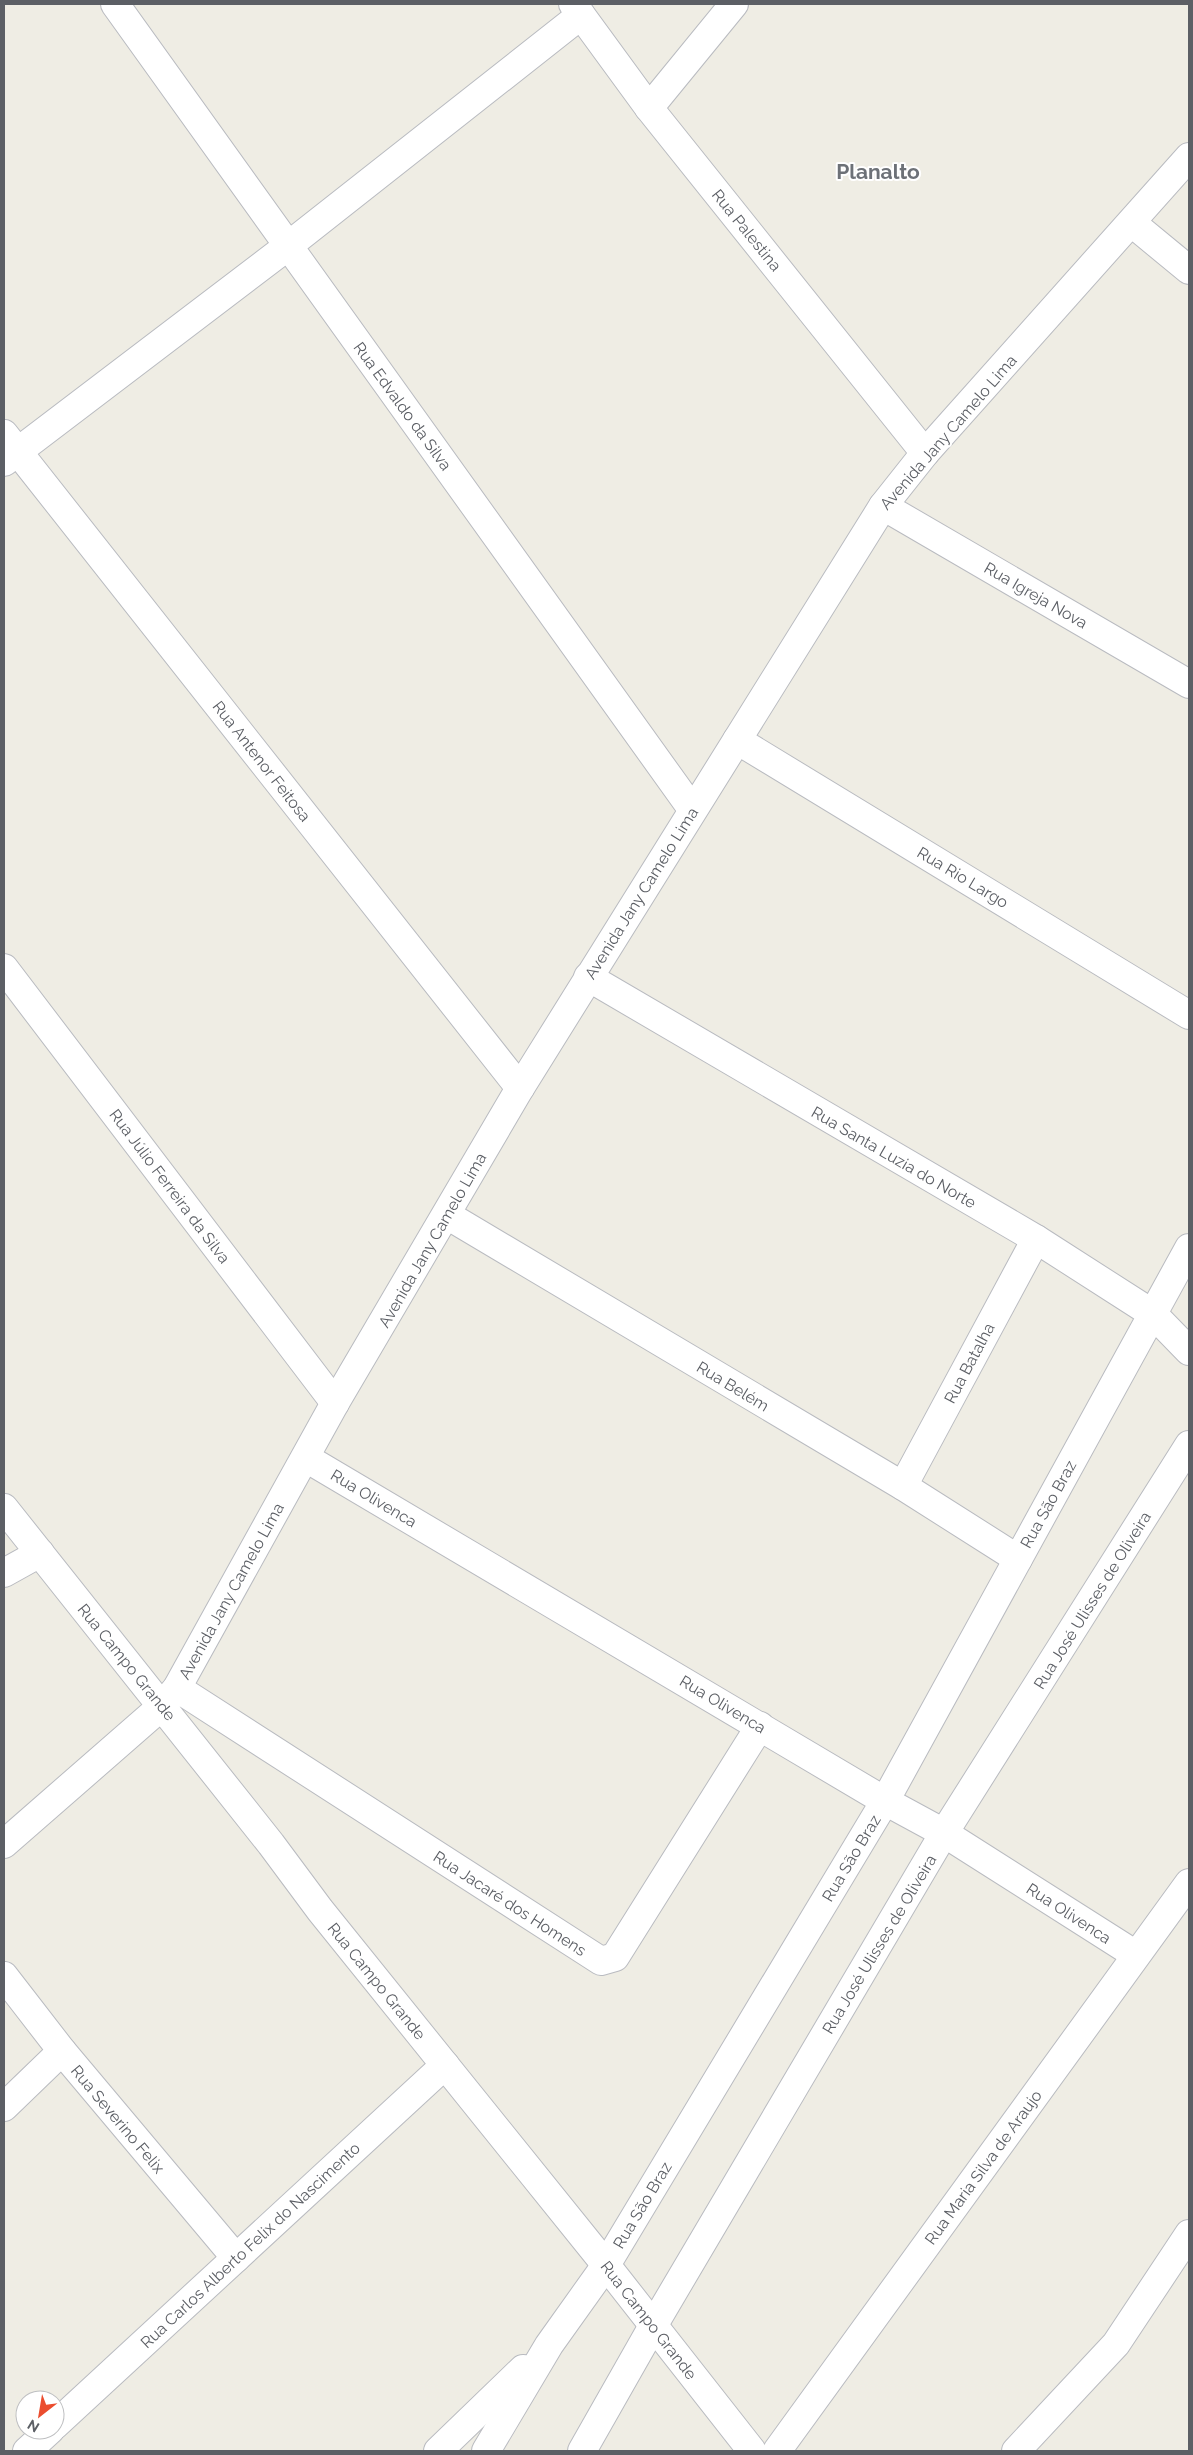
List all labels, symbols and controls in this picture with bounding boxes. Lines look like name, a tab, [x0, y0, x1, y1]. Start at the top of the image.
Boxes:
district label: Planalto	[836, 159, 920, 184]
street label: Rua Palestina	[708, 186, 785, 275]
street label: Rua Edvaldo da Silva	[350, 338, 456, 474]
street label: Avenida Jany Camelo Lima	[876, 351, 1021, 514]
street label: Rua Igreja Nova	[981, 558, 1091, 633]
street label: Rua Antenor Feitosa	[209, 697, 315, 825]
street label: Avenida Jany Camelo Lima	[581, 804, 702, 983]
street label: Rua Rio Largo	[914, 843, 1012, 912]
street label: Rua Santa Luzia do Norte	[808, 1102, 979, 1212]
street label: Rua Júlio Ferreira da Silva	[105, 1105, 234, 1267]
street label: Avenida Jany Camelo Lima	[375, 1149, 490, 1331]
street label: Rua Batalha	[940, 1320, 999, 1407]
street label: Rua Belém	[693, 1357, 772, 1415]
street label: Rua São Braz	[1016, 1457, 1080, 1551]
street label: Rua Olivenca	[327, 1465, 420, 1532]
street label: Avenida Jany Camelo Lima	[175, 1500, 288, 1683]
street label: Rua José Ulisses de Oliveira	[1030, 1508, 1155, 1693]
street label: Rua Campo Grande	[74, 1600, 180, 1725]
street label: Rua Olivenca	[676, 1671, 769, 1738]
street label: Rua São Braz	[818, 1811, 885, 1905]
street label: Rua Jacaré dos Homens	[430, 1847, 590, 1960]
street label: Rua José Ulisses de Oliveira	[818, 1851, 941, 2037]
street label: Rua Olivenca	[1023, 1879, 1115, 1948]
street label: Rua Campo Grande	[324, 1919, 430, 2044]
street label: Rua Severino Felix	[67, 2061, 168, 2177]
street label: Rua Maria Silva de Araujo	[921, 2086, 1046, 2248]
street label: Rua Carlos Alberto Felix do Nascimento	[137, 2139, 364, 2352]
street label: Rua São Braz	[609, 2158, 676, 2252]
street label: Rua Campo Grande	[597, 2257, 701, 2383]
north arrow	[15, 2390, 65, 2440]
text: N	[25, 2417, 42, 2436]

